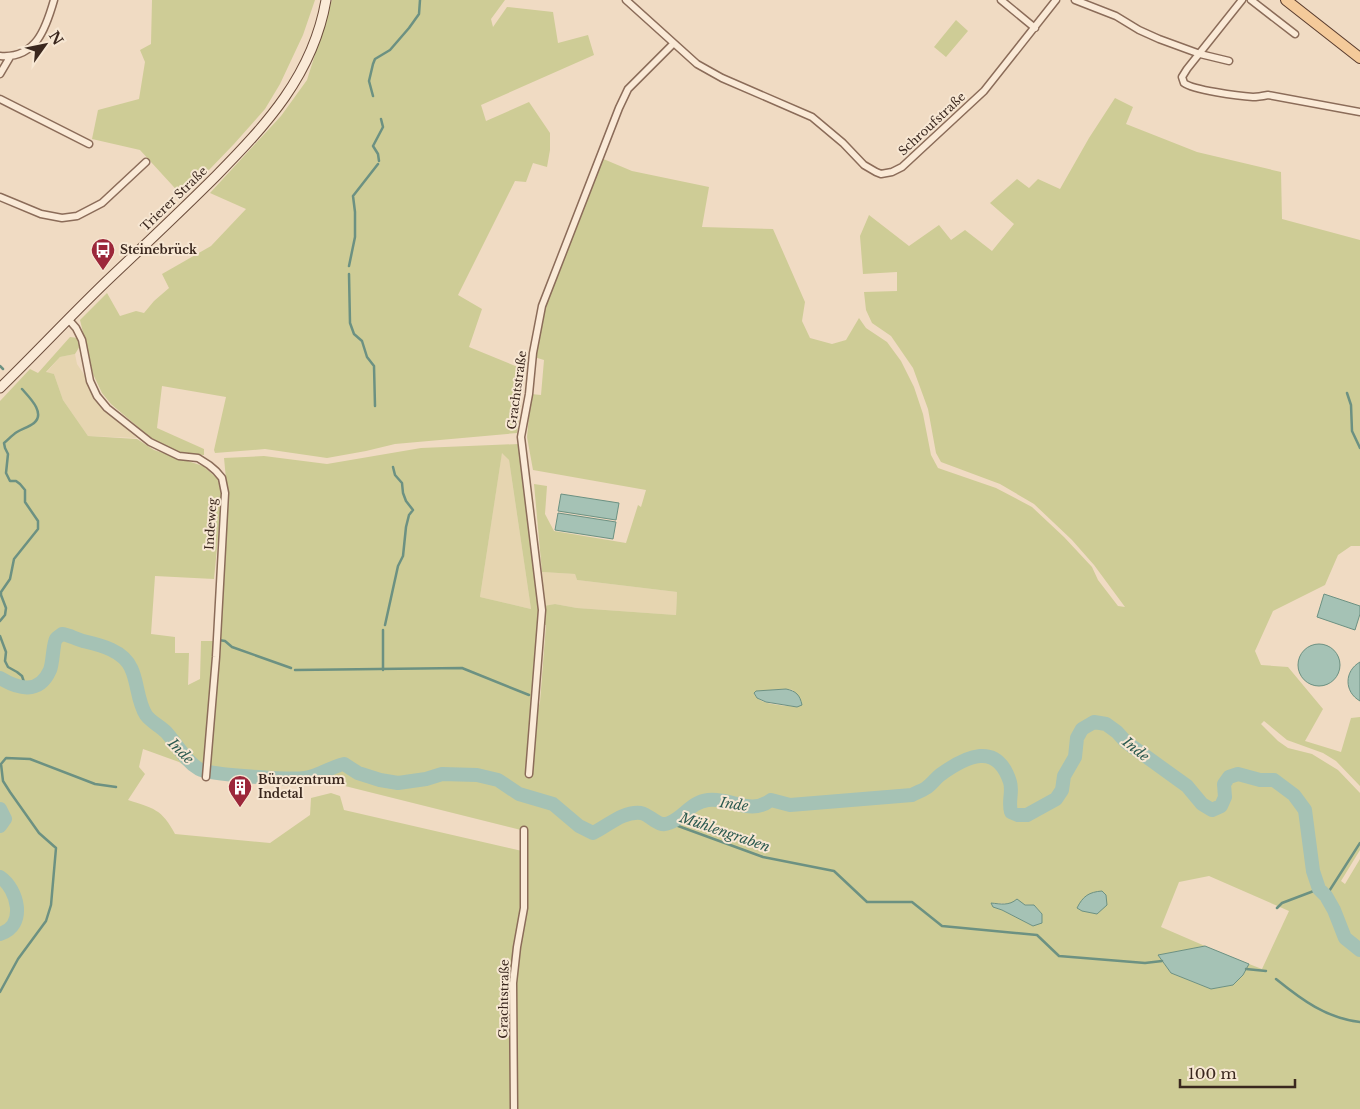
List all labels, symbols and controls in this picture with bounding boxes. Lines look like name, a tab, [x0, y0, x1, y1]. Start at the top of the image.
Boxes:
north arrow	[20, 20, 70, 70]
text: N	[45, 27, 67, 48]
street label: Schroufstraße	[895, 89, 968, 159]
street label: Trierer Straße	[137, 163, 210, 234]
bus stop icon: Steinebrück	[90, 237, 116, 271]
place label: Steinebrück	[120, 242, 198, 257]
street label: Grachtstraße	[504, 349, 529, 430]
street label: Indeweg	[201, 497, 220, 551]
water label: Inde	[1118, 732, 1153, 766]
water label: Inde	[164, 734, 198, 768]
place label: Bürozentrum Indetal	[258, 772, 345, 801]
building icon: Bürozentrum Indetal	[227, 774, 253, 808]
water label: Inde	[717, 793, 750, 815]
water label: Mühlengraben	[677, 808, 773, 856]
street label: Grachtstraße	[495, 959, 512, 1039]
scale bar	[1180, 1056, 1295, 1088]
text: 100 m	[1188, 1064, 1237, 1083]

